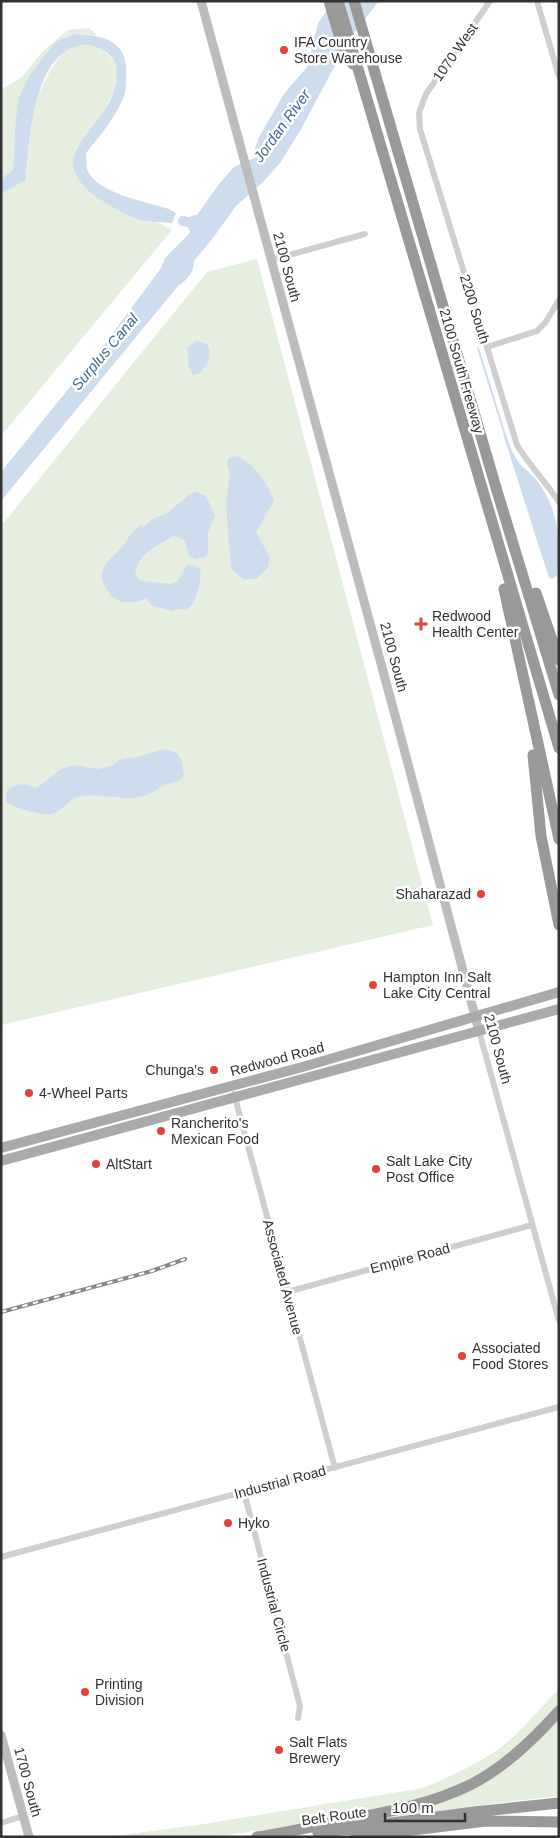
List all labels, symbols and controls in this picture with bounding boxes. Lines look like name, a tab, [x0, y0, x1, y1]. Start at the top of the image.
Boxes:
street label: 1070 West	[429, 20, 481, 84]
place label: IFA Country Store Warehouse	[294, 34, 403, 66]
marker: IFA Country Store Warehouse	[278, 44, 290, 56]
water label: Jordan River	[249, 86, 314, 166]
street label: 2100 South	[270, 230, 304, 304]
street label: 2200 South	[457, 272, 493, 346]
street label: 2100 South Freeway	[437, 307, 487, 435]
water label: Surplus Canal	[68, 310, 142, 393]
place label: Redwood Health Center	[432, 608, 519, 640]
marker: Redwood Health Center	[414, 617, 428, 631]
street label: 2100 South	[377, 620, 411, 694]
place label: Shaharazad	[395, 886, 471, 902]
marker: Shaharazad	[475, 888, 487, 900]
place label: Hampton Inn Salt Lake City Central	[383, 969, 491, 1001]
marker: Hampton Inn Salt Lake City Central	[367, 979, 379, 991]
street label: 2100 South	[481, 1012, 515, 1086]
street label: Redwood Road	[228, 1039, 326, 1079]
place label: Chunga's	[145, 1062, 204, 1078]
marker: Chunga's	[208, 1064, 220, 1076]
place label: 4-Wheel Parts	[39, 1085, 128, 1101]
marker: 4-Wheel Parts	[23, 1087, 35, 1099]
place label: Rancherito's Mexican Food	[171, 1115, 259, 1147]
marker: Rancherito's Mexican Food	[155, 1125, 167, 1137]
place label: Salt Lake City Post Office	[386, 1153, 472, 1185]
place label: AltStart	[106, 1156, 152, 1172]
marker: AltStart	[90, 1158, 102, 1170]
marker: Salt Lake City Post Office	[370, 1163, 382, 1175]
street label: Associated Avenue	[260, 1218, 306, 1337]
street label: Empire Road	[368, 1240, 452, 1276]
place label: Associated Food Stores	[472, 1340, 548, 1372]
marker: Associated Food Stores	[456, 1350, 468, 1362]
street label: Industrial Road	[232, 1462, 328, 1502]
place label: Hyko	[238, 1515, 270, 1531]
marker: Hyko	[222, 1517, 234, 1529]
street label: Industrial Circle	[254, 1556, 294, 1654]
place label: Printing Division	[95, 1676, 144, 1708]
marker: Printing Division	[79, 1686, 91, 1698]
place label: Salt Flats Brewery	[289, 1734, 347, 1766]
marker: Salt Flats Brewery	[273, 1744, 285, 1756]
street label: 1700 South	[11, 1745, 45, 1819]
scale bar	[385, 1790, 465, 1822]
text: 100 m	[392, 1799, 434, 1816]
street label: Belt Route	[301, 1803, 368, 1828]

